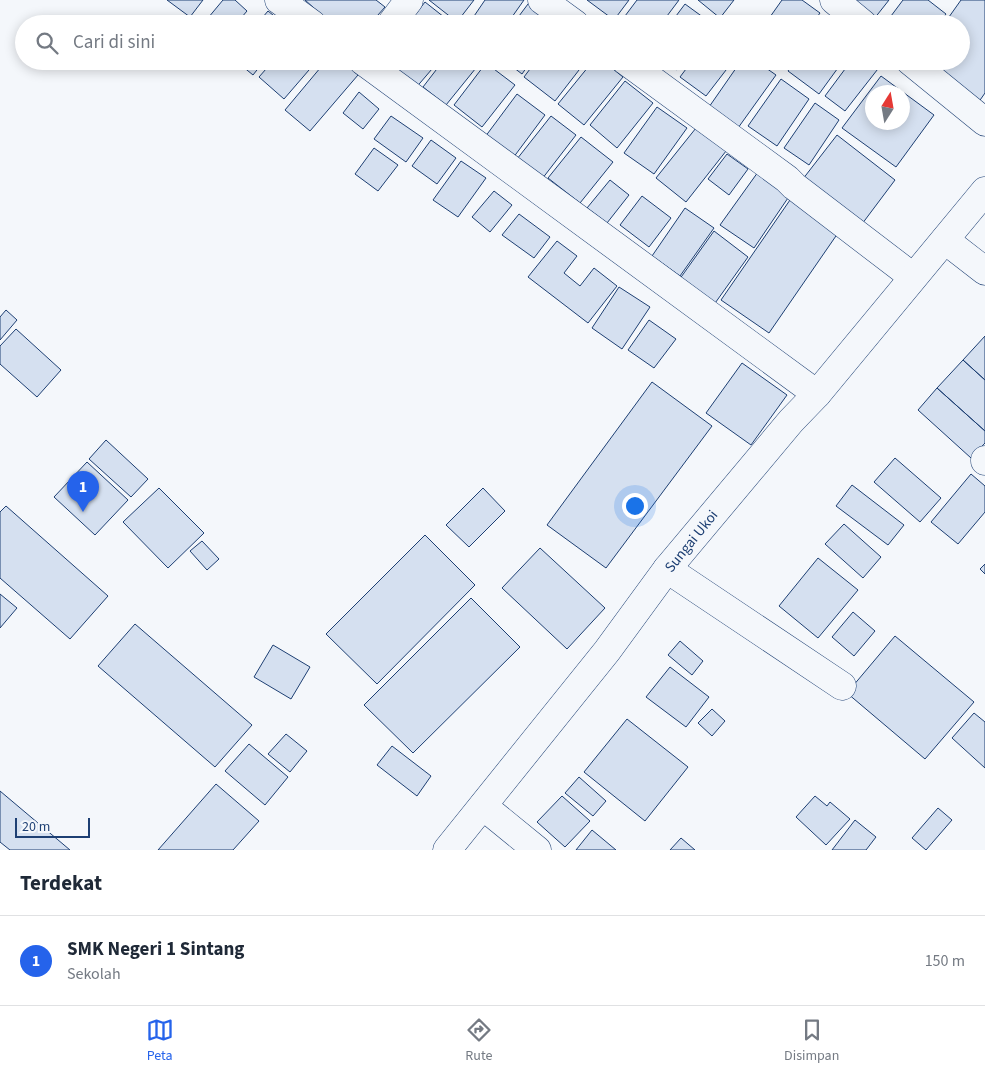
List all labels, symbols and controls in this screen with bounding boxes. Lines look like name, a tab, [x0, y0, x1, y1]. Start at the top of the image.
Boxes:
search box	[15, 15, 970, 70]
icon: search	[33, 29, 61, 57]
text: Cari di sini	[73, 29, 155, 56]
north arrow	[865, 85, 910, 130]
pin: 1	[67, 471, 99, 512]
your location	[622, 493, 648, 519]
street label: Sungai Ukoi	[660, 506, 723, 577]
scale bar	[15, 815, 90, 838]
text: 20 m	[22, 817, 50, 837]
text: Terdekat	[20, 868, 102, 898]
text: SMK Negeri 1 Sintang	[67, 936, 244, 963]
text: 1	[32, 950, 40, 972]
text: 150 m	[925, 950, 965, 972]
text: Sekolah	[67, 963, 121, 985]
tab: Peta	[146, 1016, 174, 1066]
tab: Rute	[465, 1016, 493, 1066]
tab: Disimpan	[784, 1016, 839, 1066]

